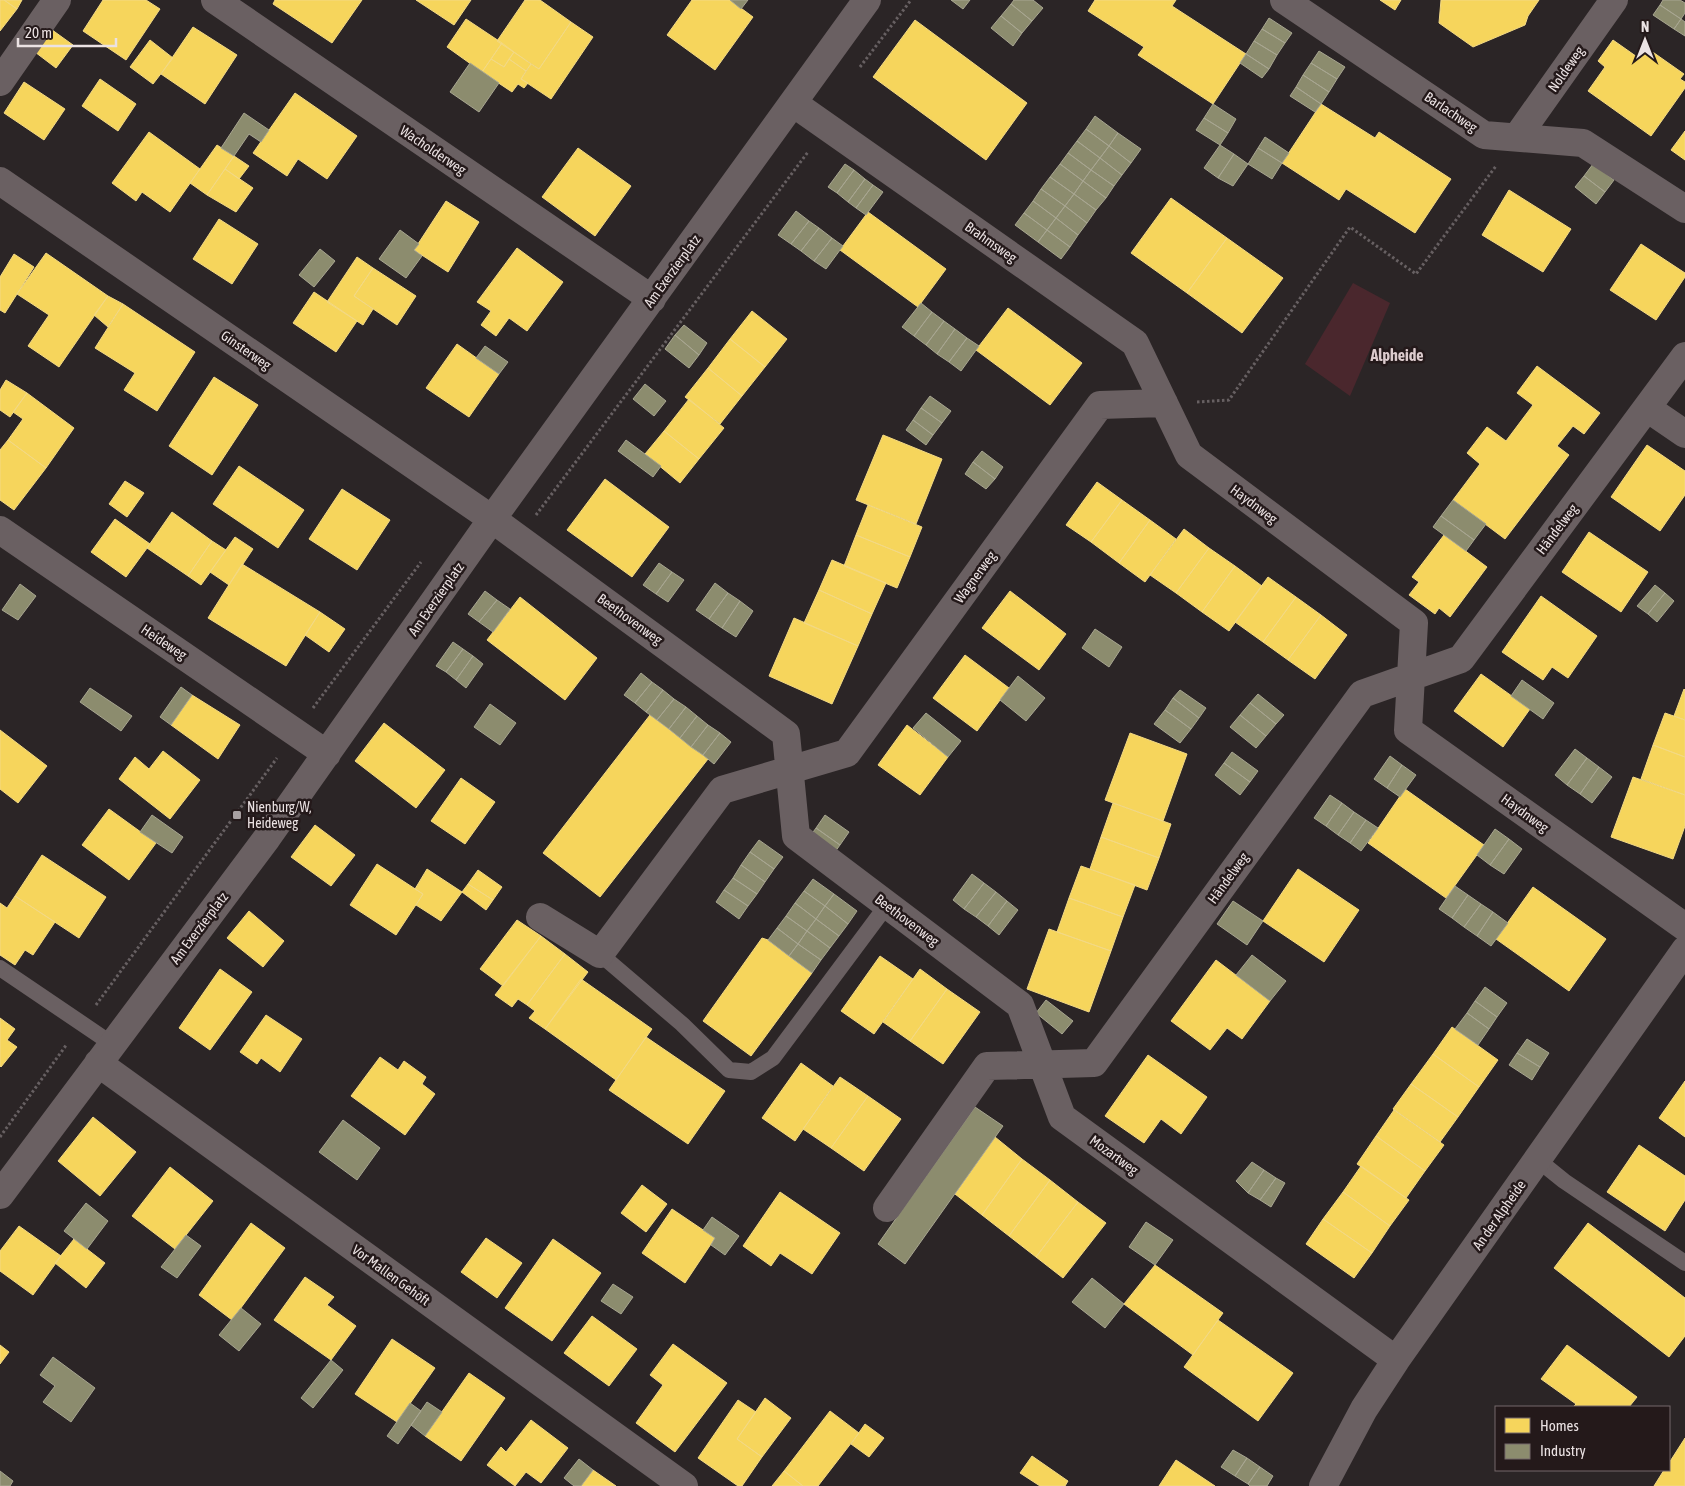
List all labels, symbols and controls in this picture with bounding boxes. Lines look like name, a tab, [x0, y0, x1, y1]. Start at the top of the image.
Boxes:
scale bar	[18, 15, 115, 47]
north arrow	[1620, 15, 1670, 65]
text: N	[1641, 19, 1649, 35]
text: 20 m	[25, 24, 52, 41]
street label: Noldeweg	[1545, 43, 1587, 95]
street label: Barlachweg	[1422, 89, 1480, 135]
street label: Wacholderweg	[397, 122, 469, 178]
street label: Brahmsweg	[962, 218, 1020, 266]
street label: Am Exerzierplatz	[640, 232, 704, 310]
street label: Ginsterweg	[218, 327, 274, 373]
district label: Alpheide	[1369, 346, 1424, 364]
street label: Haydnweg	[1228, 481, 1280, 527]
street label: Händelweg	[1533, 501, 1581, 557]
street label: Wagnerweg	[951, 548, 999, 606]
street label: Am Exerzierplatz	[405, 559, 467, 639]
street label: Beethovenweg	[595, 590, 665, 648]
street label: Heideweg	[138, 621, 190, 663]
street label: Haydnweg	[1498, 791, 1552, 835]
place label: Nienburg/W, Heideweg	[247, 799, 312, 831]
marker: Nienburg/W, Heideweg	[231, 809, 243, 821]
street label: Händelweg	[1204, 850, 1252, 906]
street label: Am Exerzierplatz	[167, 889, 231, 967]
street label: Beethovenweg	[872, 891, 942, 949]
street label: Mozartweg	[1087, 1132, 1141, 1178]
street label: An der Alpheide	[1469, 1177, 1529, 1253]
street label: Vor Mallen Gehöft	[349, 1241, 433, 1309]
legend	[1495, 1406, 1670, 1471]
text: Homes	[1540, 1417, 1579, 1434]
text: Industry	[1540, 1442, 1586, 1459]

